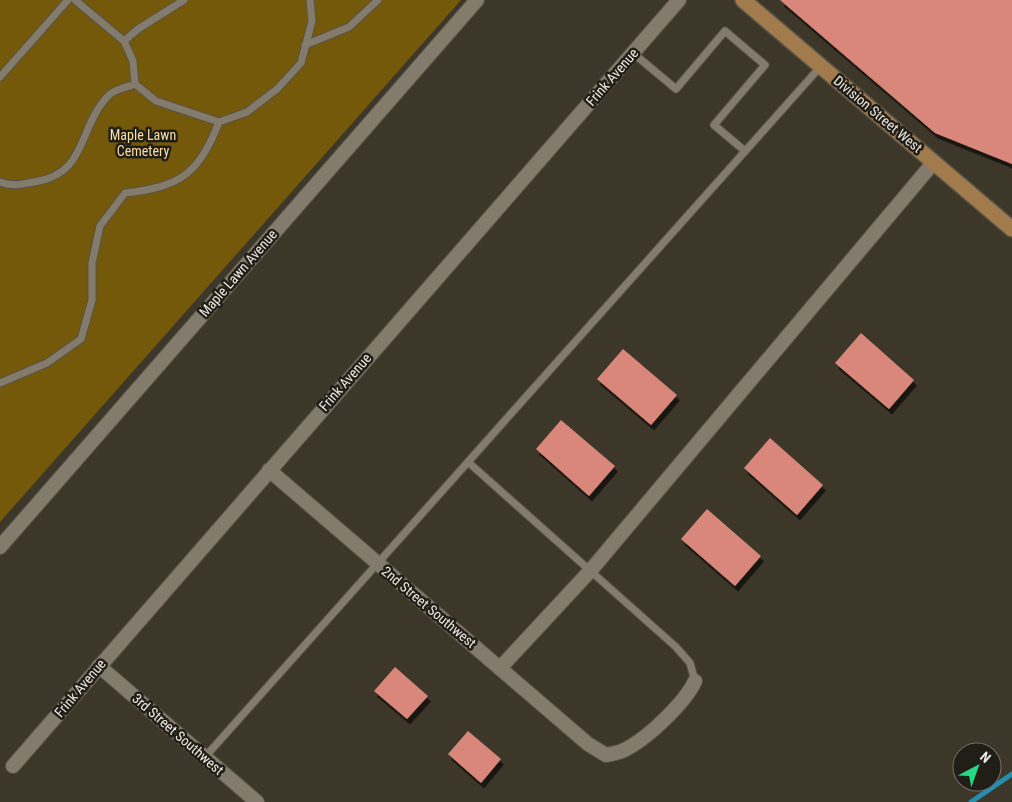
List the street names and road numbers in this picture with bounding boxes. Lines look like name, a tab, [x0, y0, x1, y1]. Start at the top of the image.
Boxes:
street label: Frink Avenue	[583, 45, 641, 109]
street label: Division Street West	[830, 72, 926, 156]
street label: Maple Lawn Avenue	[196, 226, 280, 320]
street label: Frink Avenue	[316, 350, 374, 414]
street label: 2nd Street Southwest	[379, 563, 479, 651]
street label: Frink Avenue	[51, 655, 109, 720]
street label: 3rd Street Southwest	[129, 690, 227, 778]

